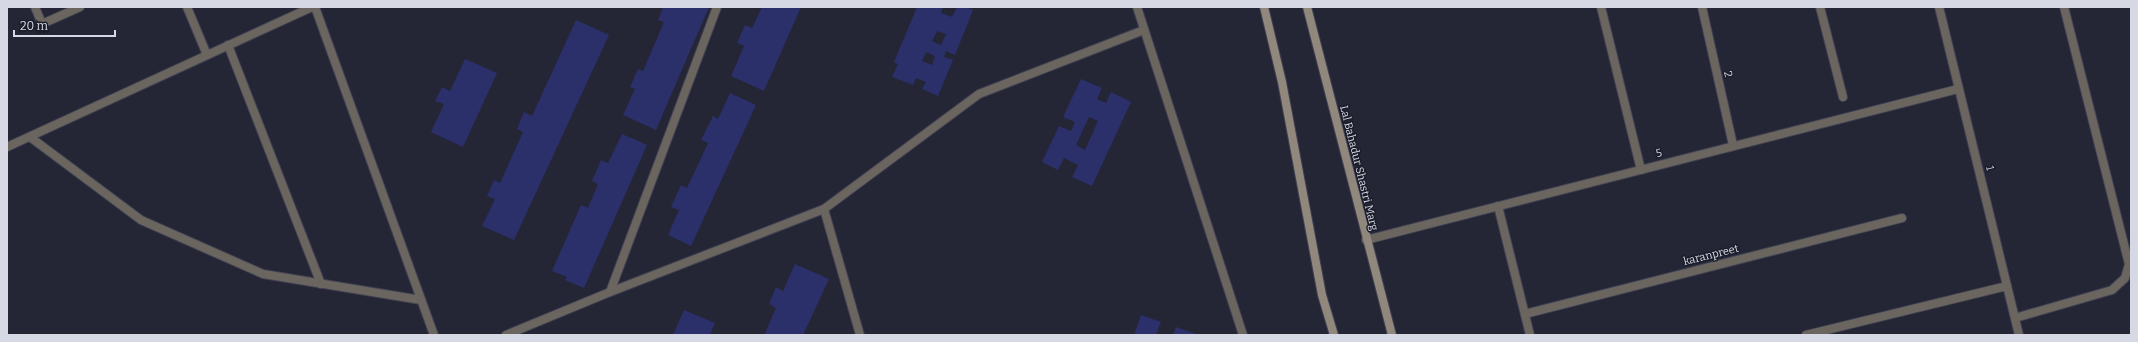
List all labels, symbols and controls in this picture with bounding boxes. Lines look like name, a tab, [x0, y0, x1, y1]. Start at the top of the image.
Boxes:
scale bar	[14, 12, 115, 38]
text: 20 m	[20, 19, 49, 33]
street label: 2	[1721, 70, 1735, 78]
street label: Lal Bahadur Shastri Marg	[1337, 104, 1381, 232]
street label: 5	[1654, 146, 1664, 160]
street label: 1	[1983, 164, 1997, 172]
street label: karanpreet	[1682, 242, 1740, 268]

